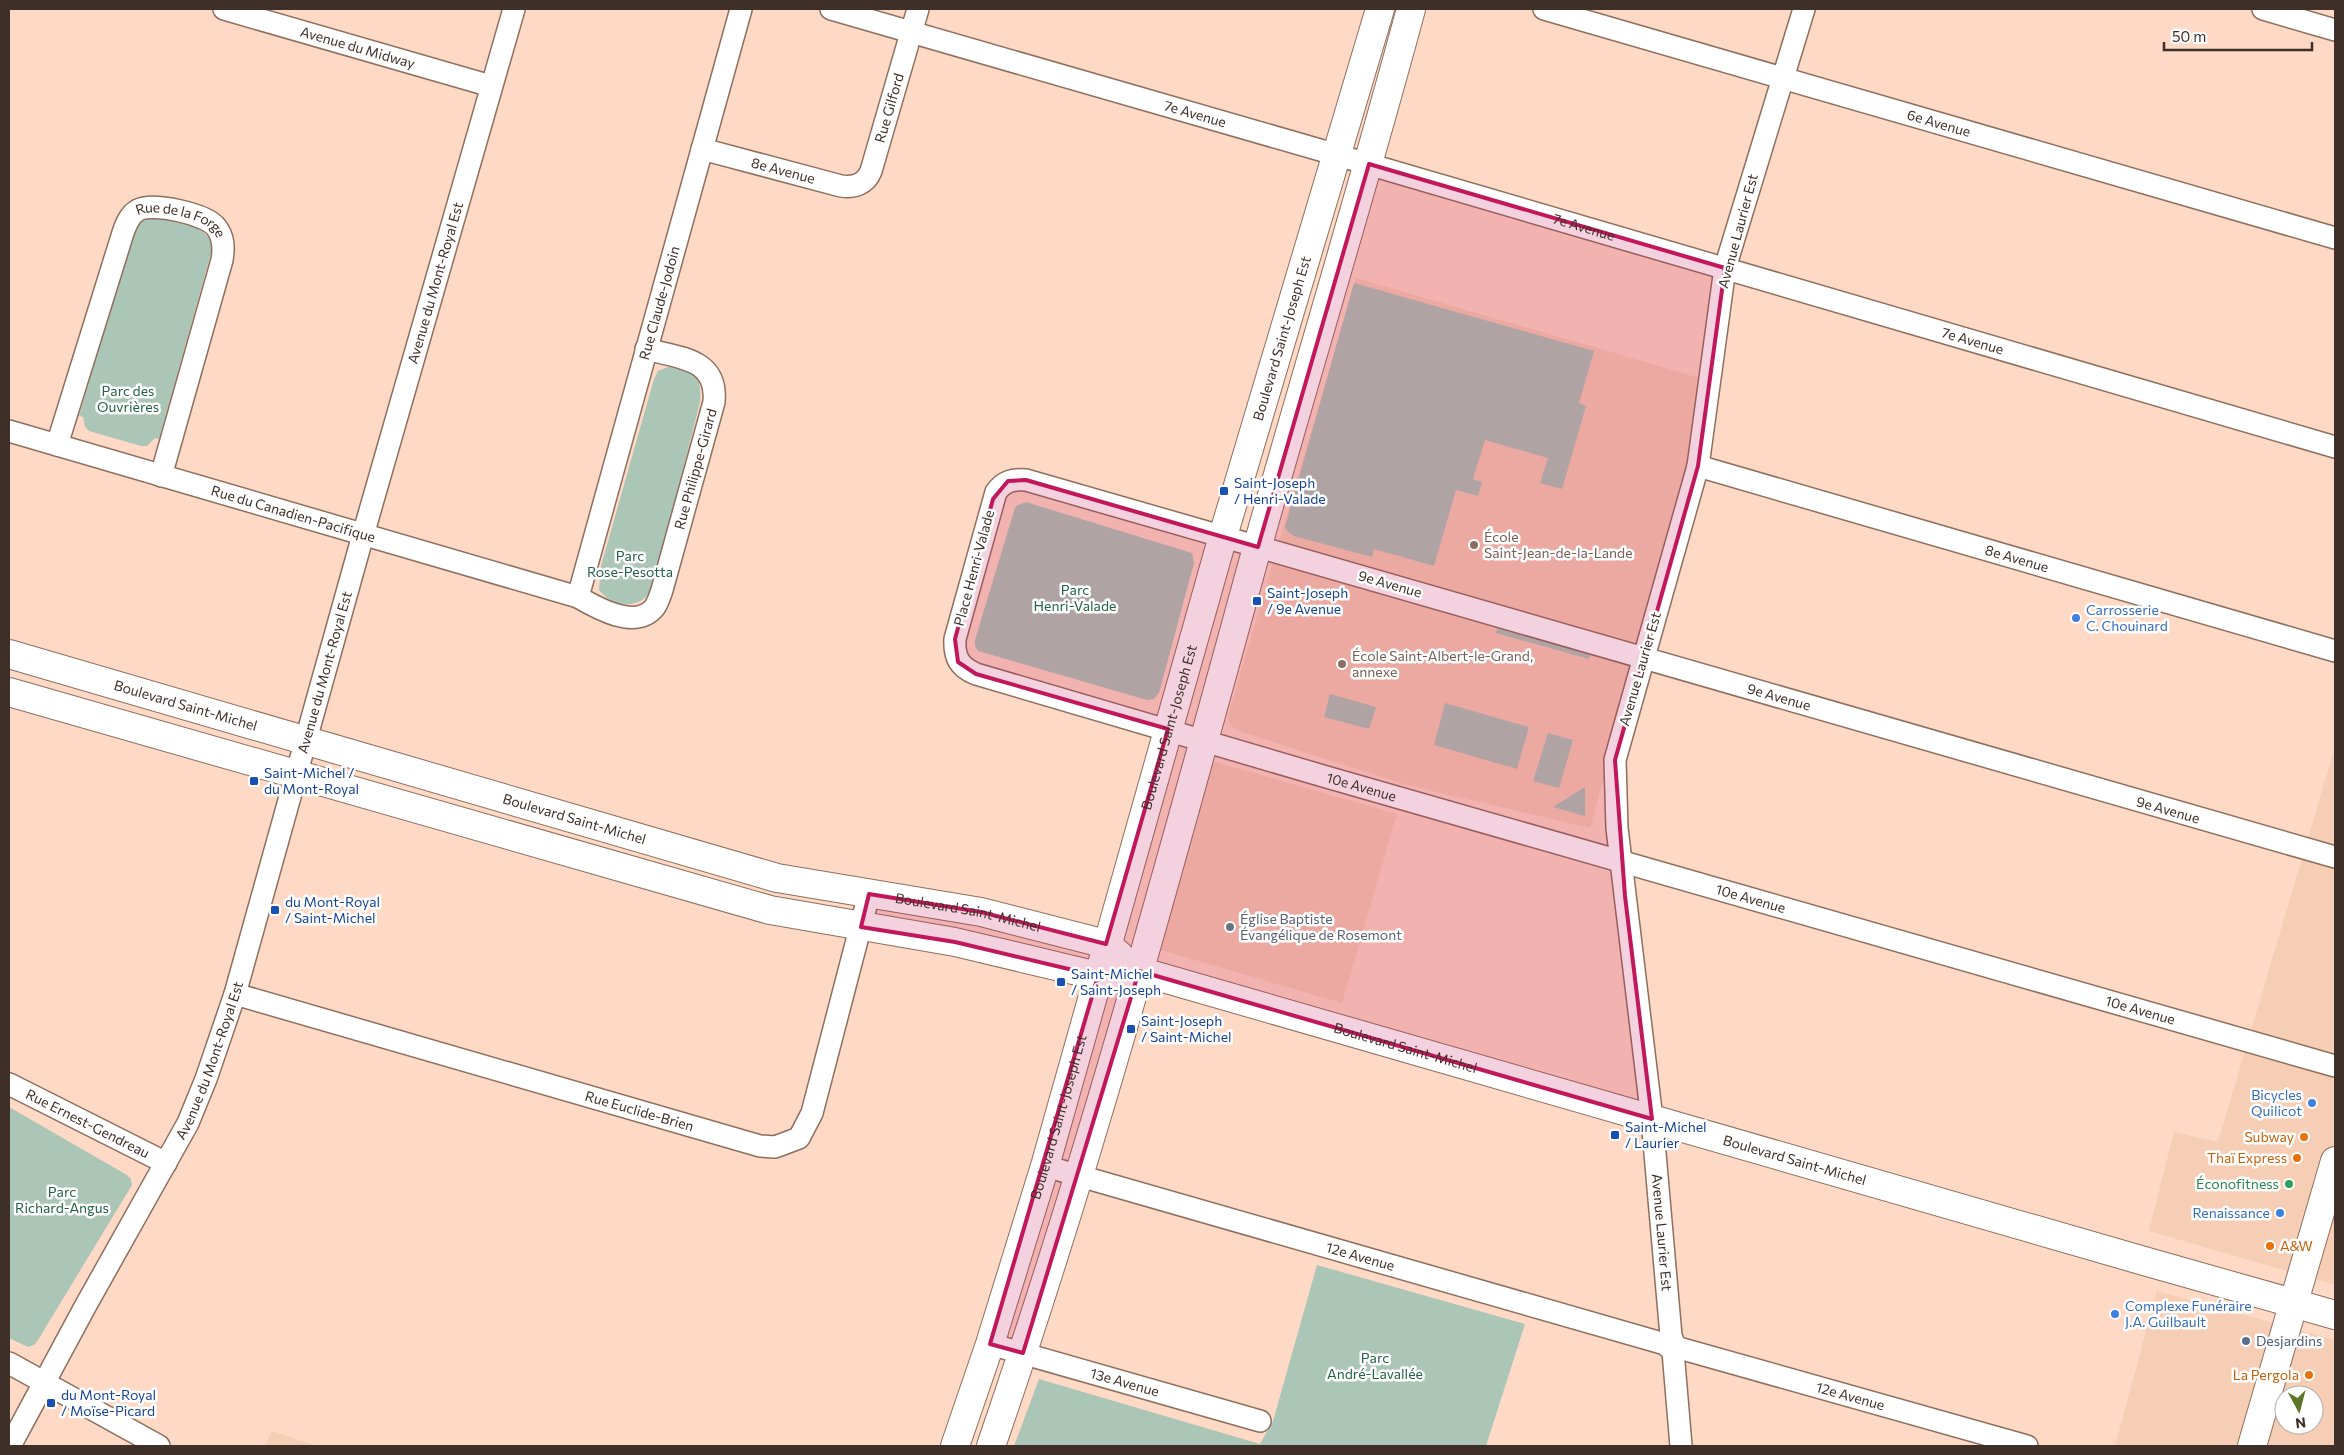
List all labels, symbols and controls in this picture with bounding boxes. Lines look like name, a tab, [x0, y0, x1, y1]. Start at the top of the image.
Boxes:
scale bar	[2164, 20, 2312, 52]
street label: Avenue du Midway	[298, 22, 417, 72]
text: 50 m	[2172, 27, 2206, 45]
street label: Rue Gilford	[871, 71, 907, 145]
street label: 7e Avenue	[1162, 97, 1228, 131]
street label: 6e Avenue	[1905, 106, 1973, 140]
street label: 8e Avenue	[750, 154, 817, 187]
street label: Avenue Laurier Est	[1714, 172, 1761, 290]
street label: Rue de la Forge	[133, 198, 230, 240]
street label: Avenue du Mont-Royal Est	[404, 200, 466, 366]
street label: 7e Avenue	[1551, 210, 1617, 244]
street label: Rue Claude-Jodoin	[635, 244, 683, 362]
street label: Boulevard Saint-Joseph Est	[1249, 254, 1314, 423]
street label: 7e Avenue	[1940, 323, 2006, 358]
park label: Parc des Ouvrières	[97, 382, 159, 415]
street label: Rue Philippe-Girard	[670, 406, 720, 531]
place label: Saint-Joseph / Henri-Valade	[1234, 474, 1326, 507]
street label: Rue du Canadien-Pacifique	[209, 481, 377, 545]
marker: Saint-Joseph / Henri-Valade	[1218, 485, 1230, 497]
street label: Place Henri-Valade	[950, 508, 997, 628]
place label: École Saint-Jean-de-la-Lande	[1484, 528, 1633, 561]
marker: École Saint-Jean-de-la-Lande	[1468, 539, 1480, 551]
street label: 8e Avenue	[1983, 541, 2051, 575]
park label: Parc Rose-Pesotta	[587, 547, 673, 580]
street label: 9e Avenue	[1356, 566, 1424, 601]
park label: Parc Henri-Valade	[1034, 581, 1116, 614]
place label: Saint-Joseph / 9e Avenue	[1267, 584, 1348, 617]
street label: Avenue du Mont-Royal Est	[293, 589, 355, 755]
marker: Saint-Joseph / 9e Avenue	[1251, 595, 1263, 607]
place label: Carrosserie C. Chouinard	[2086, 601, 2168, 634]
street label: Avenue Laurier Est	[1615, 610, 1664, 728]
marker: Carrosserie C. Chouinard	[2070, 612, 2082, 624]
street label: Boulevard Saint-Joseph Est	[1137, 642, 1200, 812]
place label: École Saint-Albert-le-Grand, annexe	[1352, 647, 1533, 680]
marker: École Saint-Albert-le-Grand, annexe	[1336, 658, 1348, 670]
street label: Boulevard Saint-Michel	[112, 676, 259, 734]
street label: 9e Avenue	[1745, 679, 1813, 714]
place label: Saint-Michel / du Mont-Royal	[264, 764, 359, 797]
street label: 10e Avenue	[1325, 768, 1399, 805]
marker: Saint-Michel / du Mont-Royal	[248, 775, 260, 787]
street label: Boulevard Saint-Michel	[501, 790, 648, 847]
street label: 9e Avenue	[2134, 792, 2202, 827]
street label: 10e Avenue	[1714, 880, 1788, 916]
street label: Boulevard Saint-Michel	[894, 889, 1043, 935]
place label: du Mont-Royal / Saint-Michel	[285, 893, 380, 926]
marker: du Mont-Royal / Saint-Michel	[269, 904, 281, 916]
place label: Église Baptiste Évangélique de Rosemont	[1240, 910, 1402, 943]
marker: Église Baptiste Évangélique de Rosemont	[1224, 921, 1236, 933]
place label: Saint-Michel / Saint-Joseph	[1071, 965, 1161, 998]
marker: Saint-Michel / Saint-Joseph	[1055, 976, 1067, 988]
street label: Avenue du Mont-Royal Est	[172, 979, 246, 1142]
street label: 10e Avenue	[2103, 992, 2177, 1028]
place label: Saint-Joseph / Saint-Michel	[1141, 1012, 1232, 1045]
street label: Boulevard Saint-Michel	[1332, 1019, 1479, 1076]
marker: Saint-Joseph / Saint-Michel	[1125, 1023, 1137, 1035]
street label: Boulevard Saint-Joseph Est	[1026, 1032, 1090, 1201]
street label: Rue Ernest-Gendreau	[23, 1085, 153, 1161]
place label: Bicycles Quilicot	[2251, 1086, 2302, 1119]
street label: Rue Euclide-Brien	[583, 1087, 696, 1134]
marker: Bicycles Quilicot	[2306, 1097, 2318, 1109]
place label: Saint-Michel / Laurier	[1625, 1118, 1707, 1151]
place label: Subway	[2244, 1128, 2294, 1145]
marker: Saint-Michel / Laurier	[1609, 1129, 1621, 1141]
street label: Boulevard Saint-Michel	[1721, 1131, 1868, 1188]
marker: Subway	[2298, 1131, 2310, 1143]
place label: Thaï Express	[2207, 1149, 2287, 1166]
marker: Thaï Express	[2291, 1152, 2303, 1164]
street label: Avenue Laurier Est	[1649, 1173, 1676, 1292]
place label: Éconofitness	[2196, 1175, 2279, 1192]
marker: Éconofitness	[2283, 1178, 2295, 1190]
park label: Parc Richard-Angus	[15, 1183, 109, 1216]
place label: Renaissance	[2192, 1204, 2270, 1221]
marker: Renaissance	[2274, 1207, 2286, 1219]
place label: A&W	[2280, 1237, 2313, 1254]
street label: 12e Avenue	[1324, 1238, 1397, 1274]
marker: A&W	[2264, 1240, 2276, 1252]
place label: Complexe Funéraire J.A. Guilbault	[2125, 1297, 2252, 1330]
marker: Complexe Funéraire J.A. Guilbault	[2109, 1308, 2121, 1320]
place label: Desjardins	[2256, 1332, 2322, 1349]
marker: Desjardins	[2240, 1335, 2252, 1347]
park label: Parc André-Lavallée	[1327, 1349, 1423, 1382]
street label: 13e Avenue	[1088, 1364, 1161, 1400]
place label: La Pergola	[2233, 1366, 2299, 1383]
marker: La Pergola	[2303, 1369, 2315, 1381]
street label: 12e Avenue	[1814, 1378, 1887, 1414]
north arrow	[2274, 1385, 2324, 1435]
place label: du Mont-Royal / Moïse-Picard	[61, 1386, 156, 1419]
marker: du Mont-Royal / Moïse-Picard	[45, 1397, 57, 1409]
text: N	[2294, 1414, 2307, 1432]

